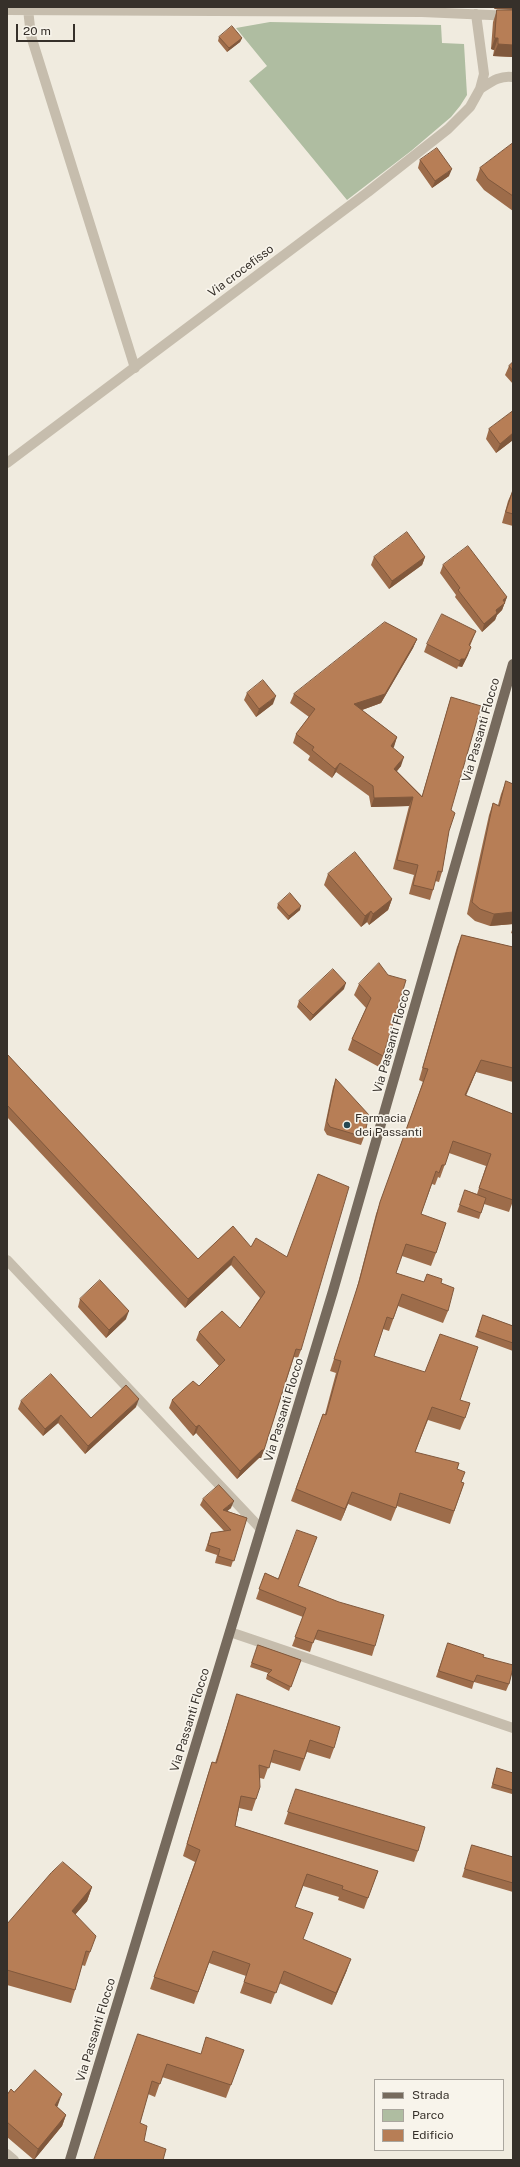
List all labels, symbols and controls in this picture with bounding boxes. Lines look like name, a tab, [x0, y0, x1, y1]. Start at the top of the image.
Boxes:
scale bar	[18, 16, 77, 42]
text: 20 m	[23, 24, 51, 38]
street label: Via crocefisso	[206, 242, 276, 300]
street label: Via Passanti Flocco	[459, 676, 503, 784]
street label: Via Passanti Flocco	[370, 987, 414, 1095]
place label: Farmacia dei Passanti	[355, 1111, 422, 1139]
marker: Farmacia dei Passanti	[342, 1120, 352, 1130]
street label: Via Passanti Flocco	[261, 1356, 307, 1464]
street label: Via Passanti Flocco	[167, 1666, 213, 1774]
street label: Via Passanti Flocco	[73, 1976, 119, 2084]
legend	[374, 2079, 504, 2151]
text: Strada	[412, 2088, 449, 2102]
text: Parco	[412, 2108, 444, 2122]
text: Edificio	[412, 2128, 454, 2142]

